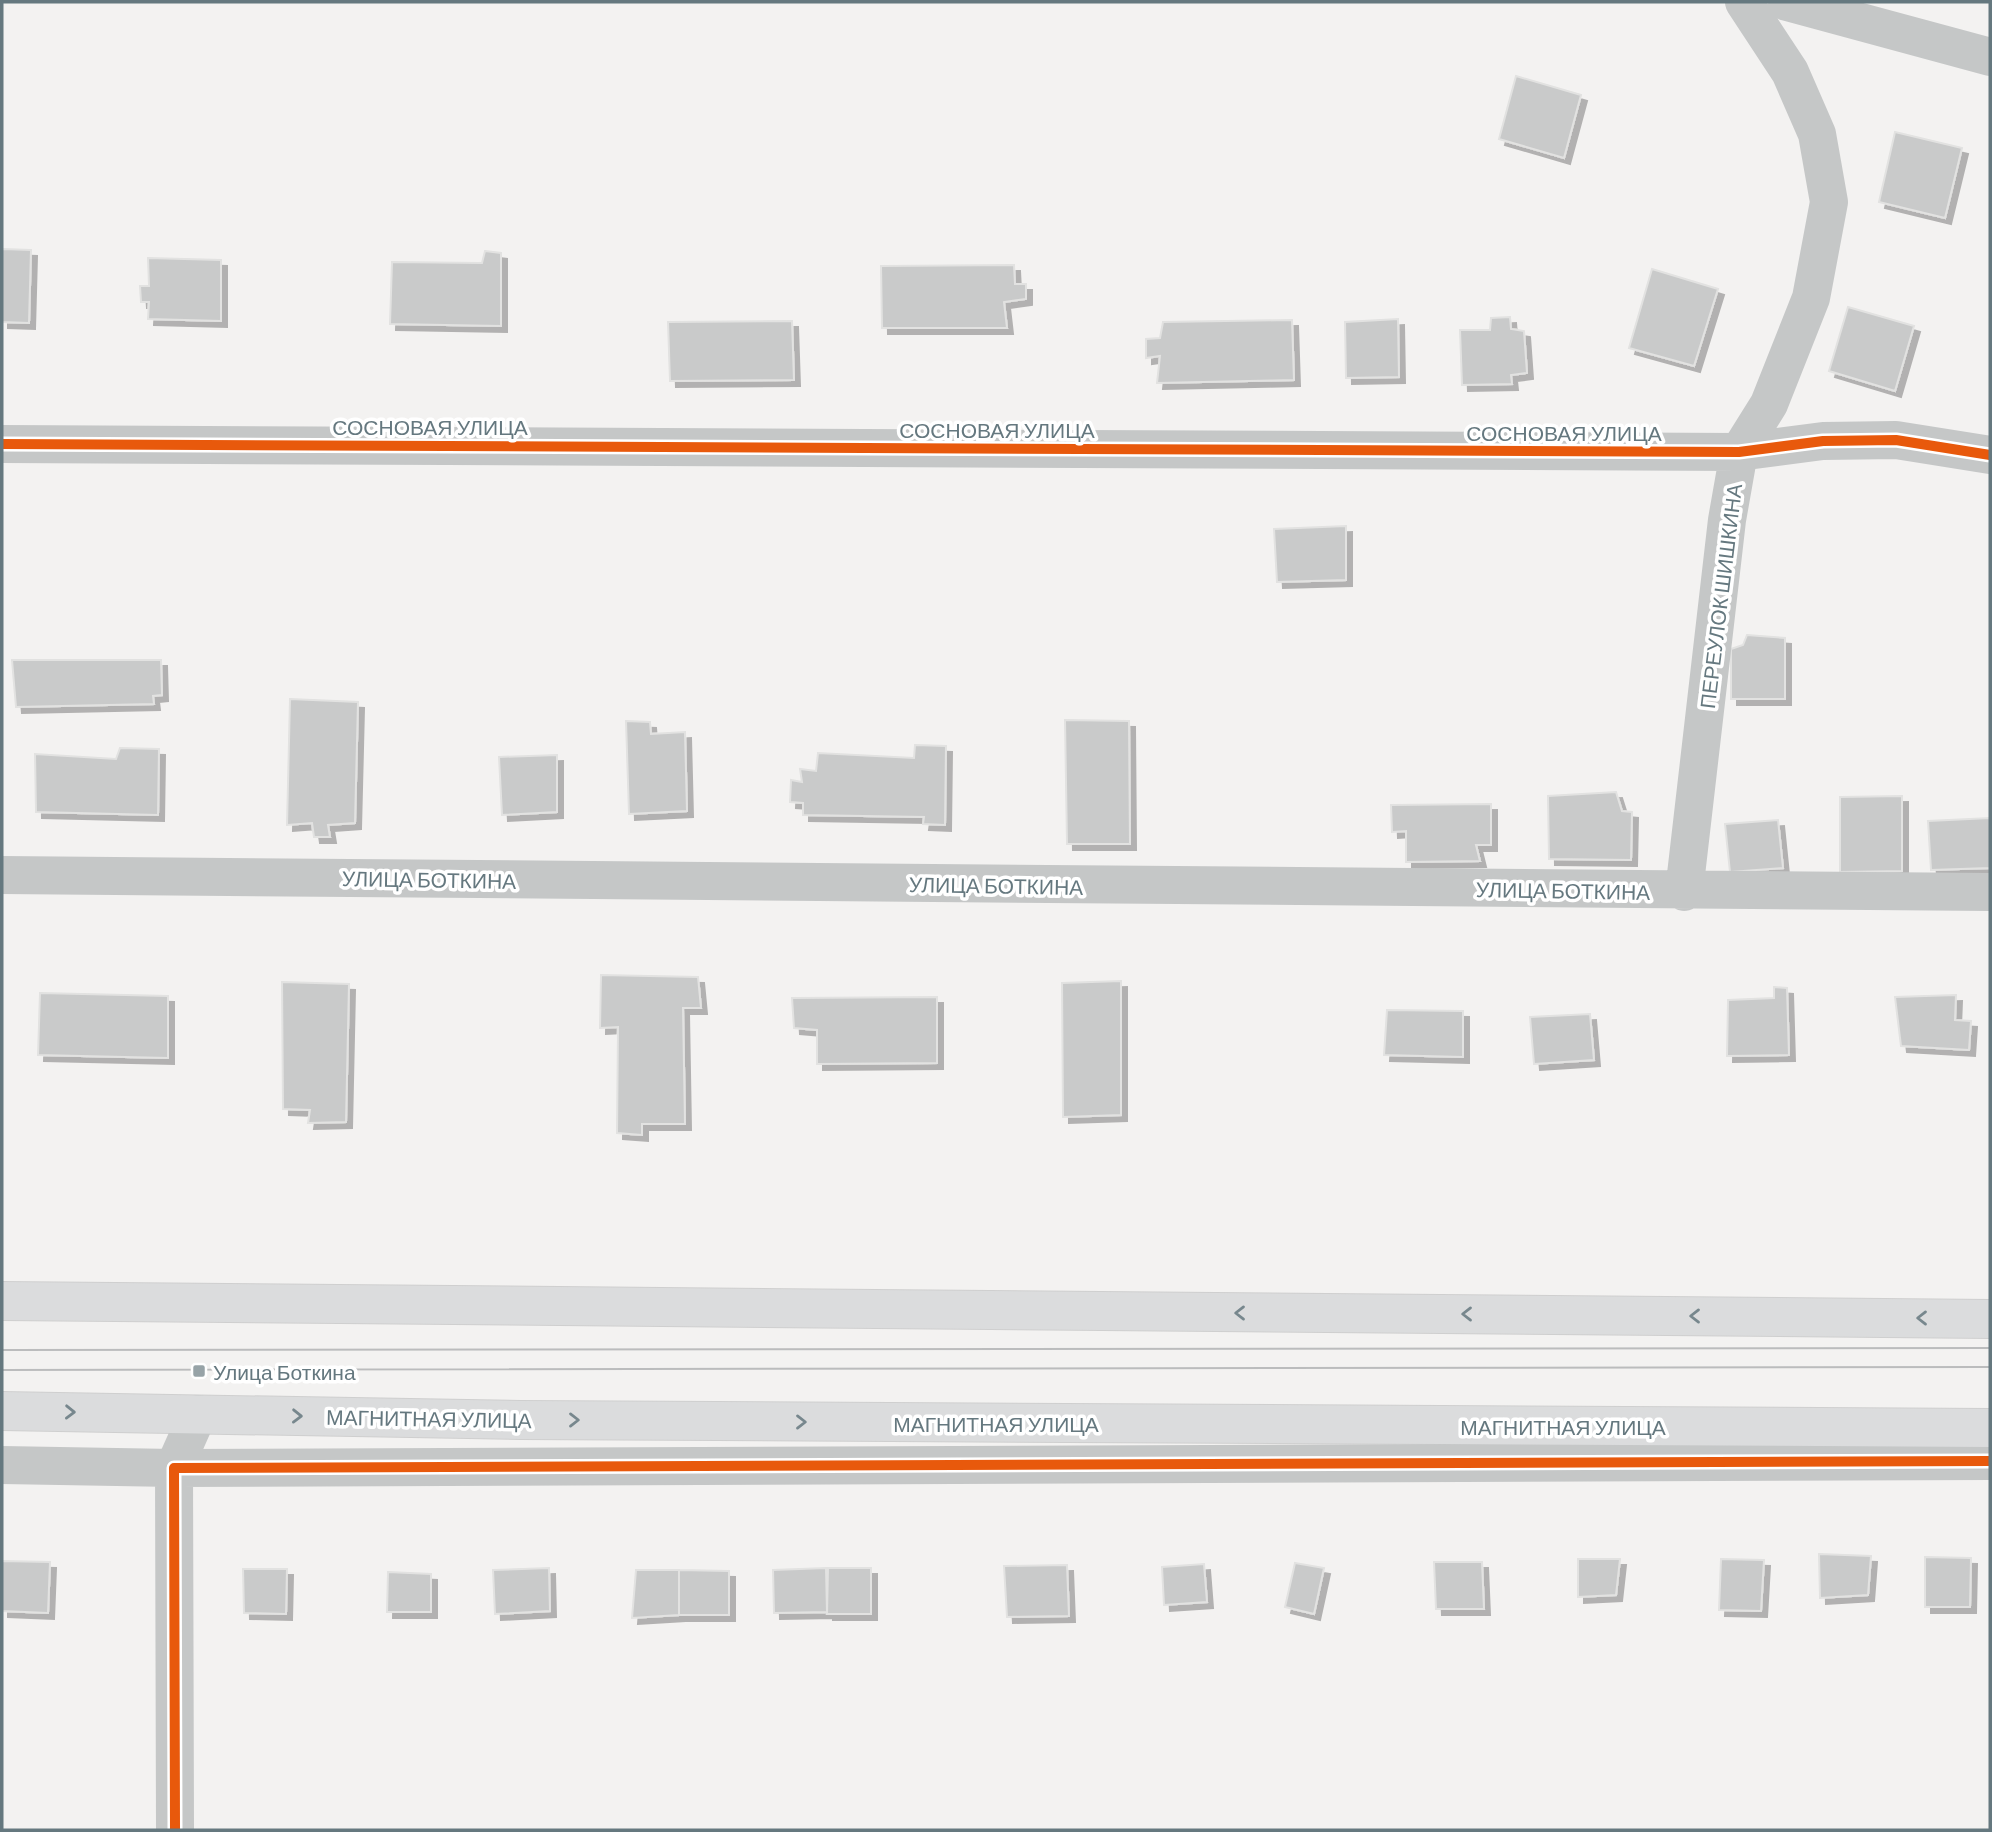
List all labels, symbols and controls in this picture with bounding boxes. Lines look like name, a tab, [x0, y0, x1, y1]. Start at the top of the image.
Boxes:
street label: СОСНОВАЯ УЛИЦА	[332, 414, 528, 439]
street label: СОСНОВАЯ УЛИЦА	[899, 417, 1095, 442]
street label: СОСНОВАЯ УЛИЦА	[1466, 420, 1662, 445]
street label: ПЕРЕУЛОК ШИШКИНА	[1694, 482, 1746, 710]
street label: УЛИЦА БОТКИНА	[342, 865, 516, 893]
street label: УЛИЦА БОТКИНА	[909, 871, 1083, 899]
street label: УЛИЦА БОТКИНА	[1476, 876, 1650, 904]
one-way arrow	[1234, 1305, 1245, 1320]
one-way arrow	[1461, 1306, 1472, 1322]
one-way arrow	[1689, 1308, 1699, 1324]
one-way arrow	[1916, 1310, 1927, 1326]
place label: Улица Боткина	[213, 1359, 356, 1384]
marker: Улица Боткина	[191, 1363, 207, 1379]
one-way arrow	[65, 1404, 76, 1420]
street label: МАГНИТНАЯ УЛИЦА	[326, 1404, 532, 1432]
one-way arrow	[292, 1408, 303, 1423]
street label: МАГНИТНАЯ УЛИЦА	[893, 1411, 1099, 1436]
one-way arrow	[569, 1412, 580, 1428]
one-way arrow	[797, 1414, 807, 1430]
street label: МАГНИТНАЯ УЛИЦА	[1460, 1414, 1666, 1439]

